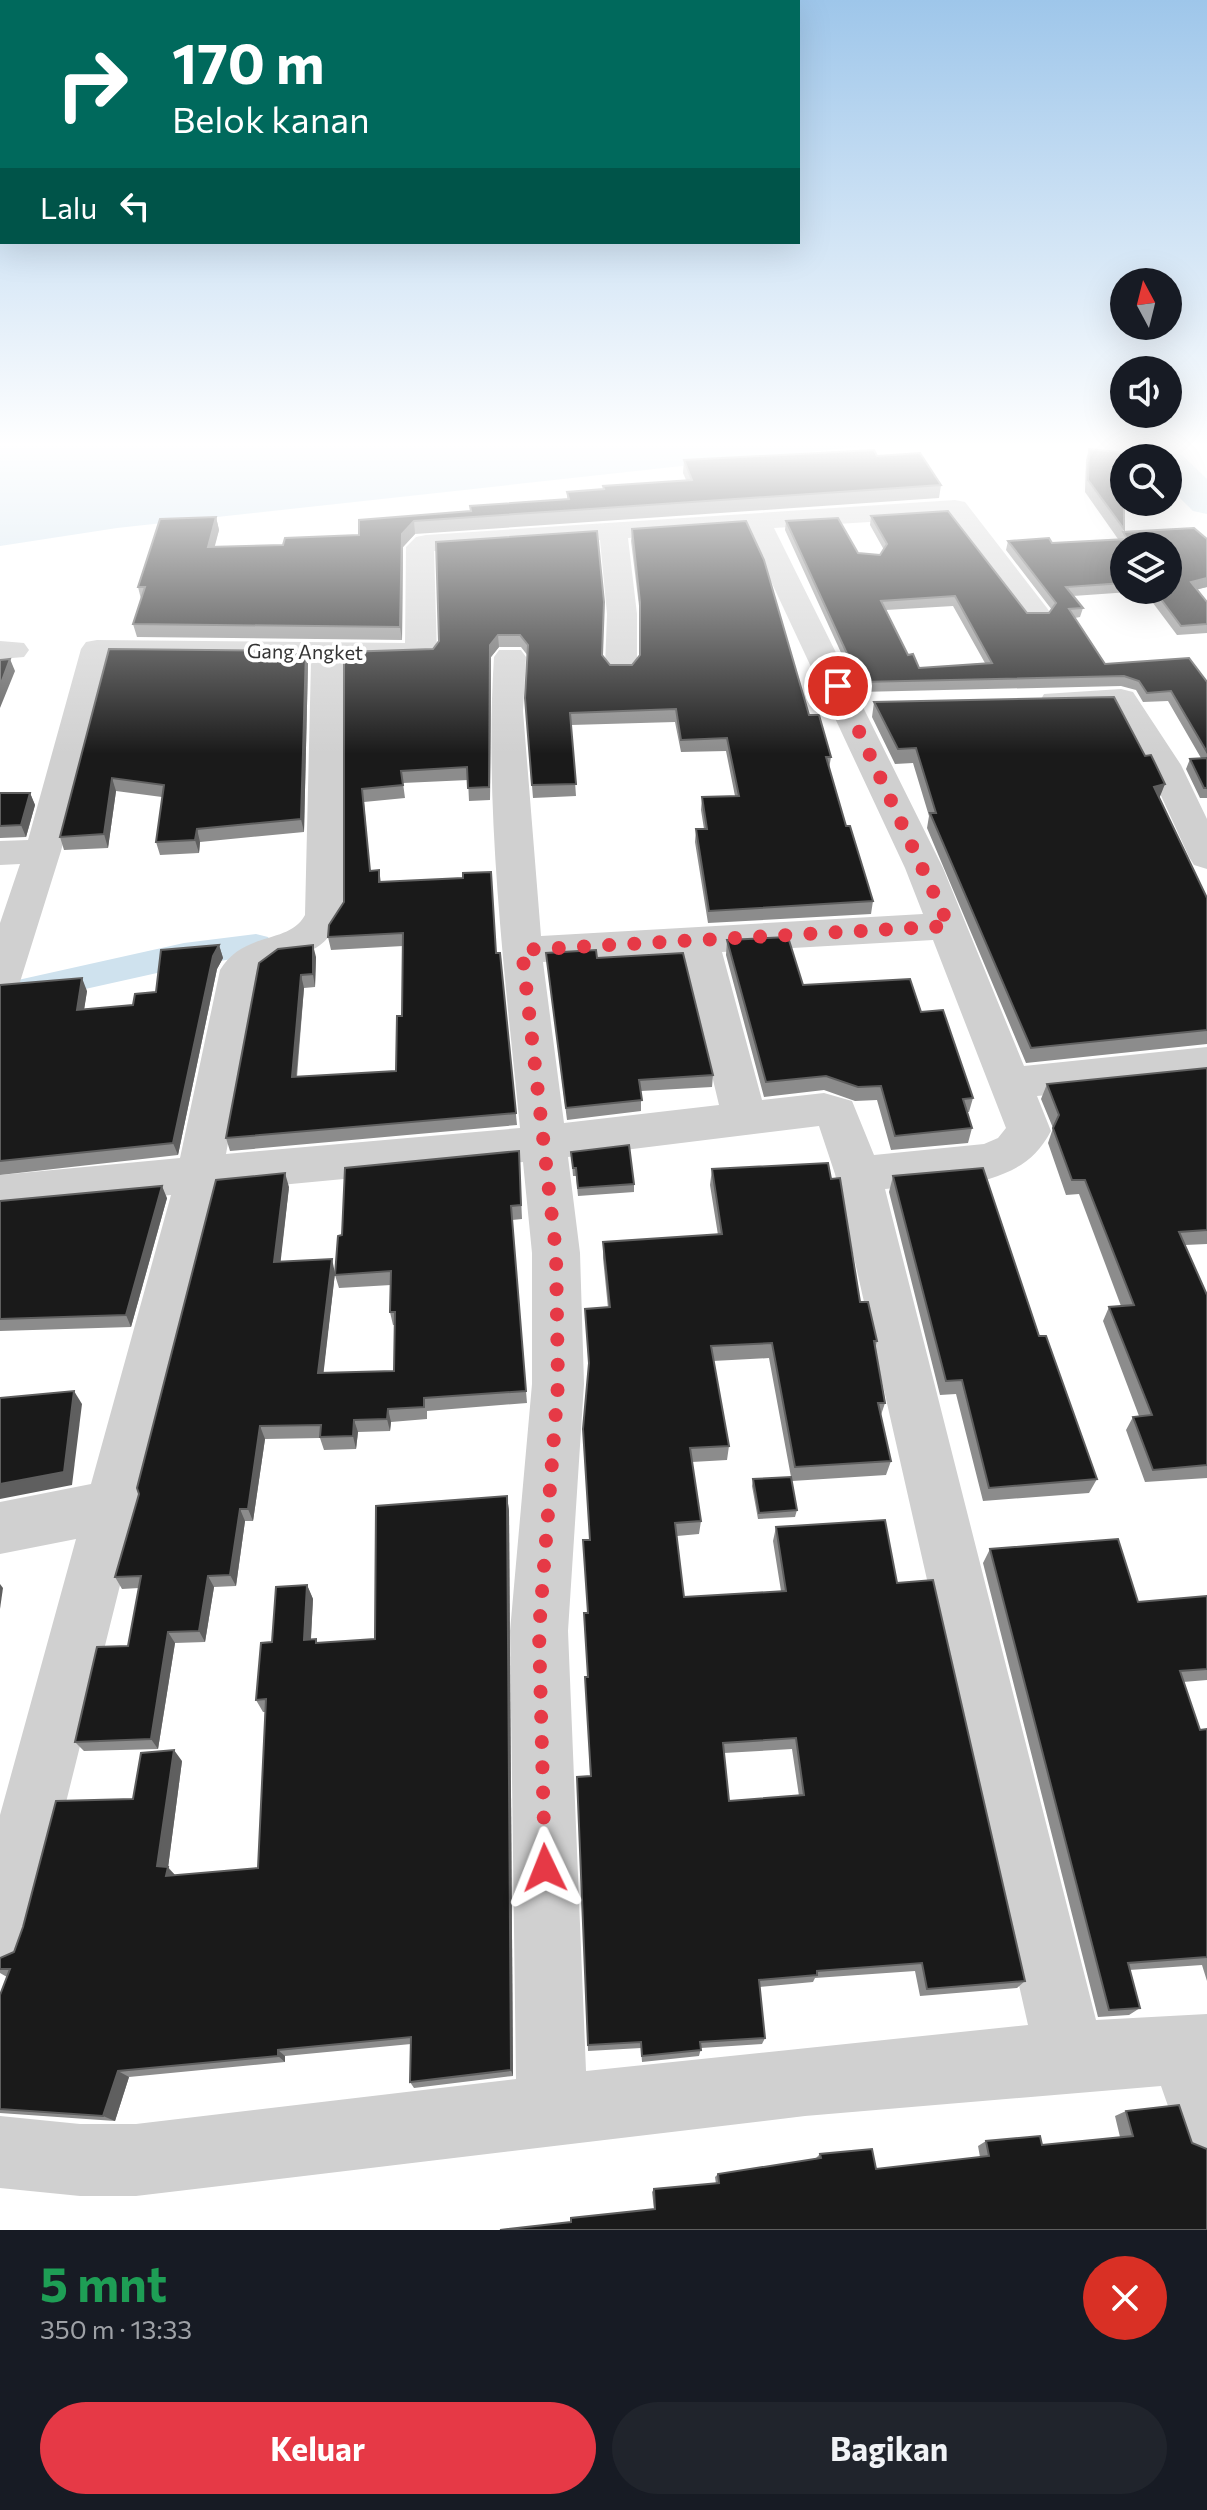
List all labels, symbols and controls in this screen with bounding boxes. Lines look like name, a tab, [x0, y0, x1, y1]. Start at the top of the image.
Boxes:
text: 170 m	[172, 27, 325, 96]
icon: right	[40, 32, 144, 136]
text: Belok kanan	[172, 96, 370, 140]
icon: left	[113, 184, 157, 228]
text: Lalu	[40, 188, 97, 225]
north arrow	[1110, 268, 1182, 340]
map controls	[1110, 268, 1182, 604]
button: sound	[1110, 356, 1182, 428]
button: search	[1110, 444, 1182, 516]
button: layers	[1110, 532, 1182, 604]
street label: Gang Angket	[247, 638, 363, 664]
pin	[804, 652, 872, 720]
icon: arrive	[816, 664, 860, 708]
position arrow	[503, 1826, 587, 1910]
text: 5 mnt	[40, 2253, 167, 2312]
button: close	[1083, 2256, 1167, 2340]
text: 350 m · 13:33	[40, 2313, 192, 2344]
button: Keluar	[40, 2402, 596, 2494]
button: Bagikan	[612, 2402, 1167, 2494]

